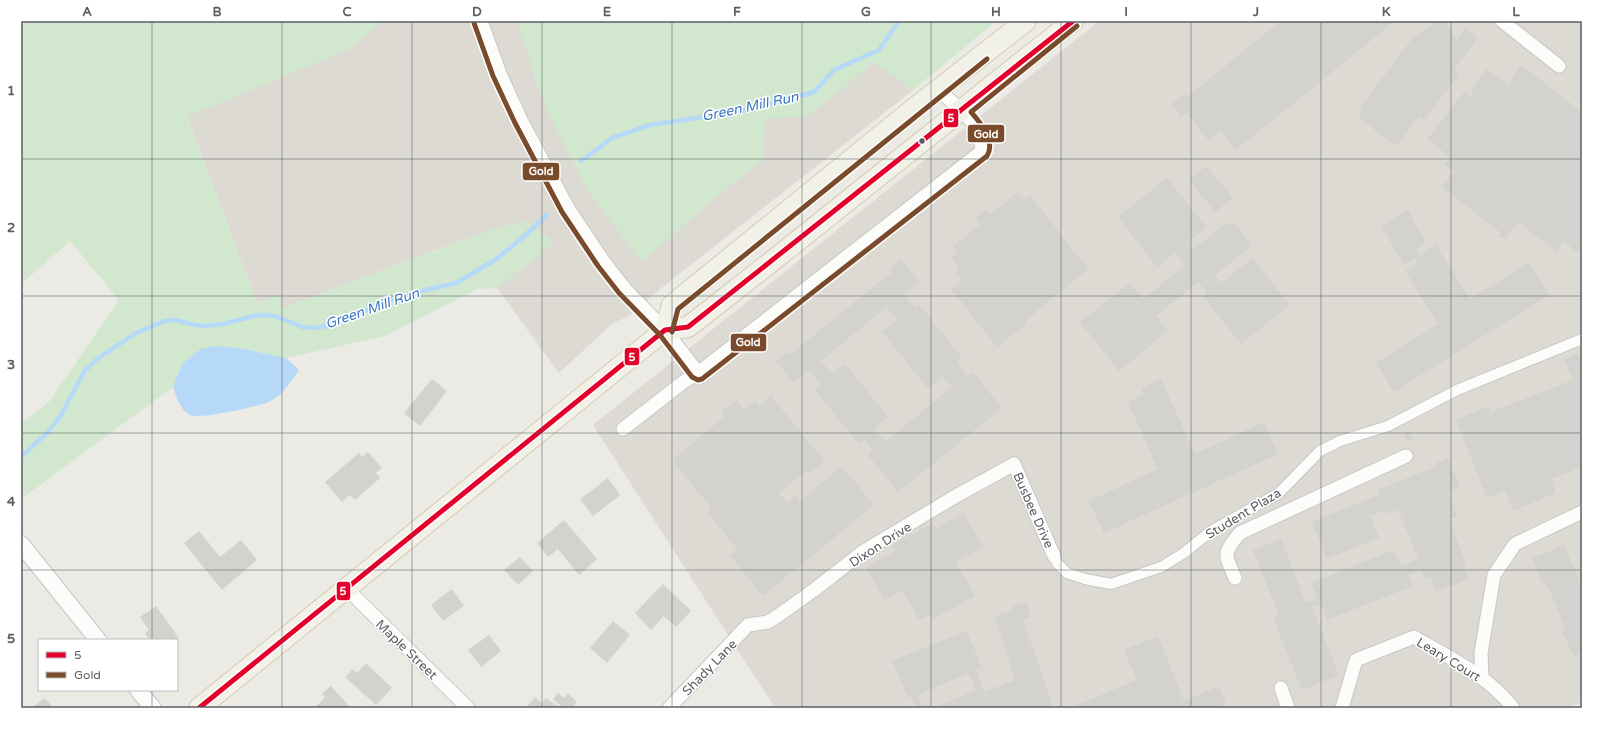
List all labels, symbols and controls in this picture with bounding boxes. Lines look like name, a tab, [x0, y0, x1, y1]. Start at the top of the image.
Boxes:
text: A	[82, 4, 92, 20]
text: B	[212, 4, 222, 20]
text: C	[342, 4, 352, 20]
text: D	[472, 4, 482, 20]
text: E	[603, 4, 611, 20]
text: F	[733, 4, 741, 20]
text: G	[861, 4, 871, 20]
text: H	[991, 4, 1001, 20]
text: I	[1124, 4, 1128, 20]
text: J	[1252, 4, 1259, 20]
text: K	[1382, 4, 1391, 20]
text: L	[1512, 4, 1520, 20]
text: 1	[7, 83, 15, 99]
water label: Green Mill Run	[700, 88, 800, 125]
line badge: 5	[943, 108, 959, 128]
text: 5	[948, 112, 955, 125]
line badge: Gold	[967, 124, 1005, 143]
text: Gold	[974, 128, 998, 141]
unlabelled marker	[917, 136, 927, 146]
line badge: Gold	[522, 162, 560, 181]
text: Gold	[529, 165, 553, 178]
text: 2	[7, 220, 15, 236]
water label: Green Mill Run	[323, 284, 422, 333]
line badge: Gold	[730, 333, 767, 352]
text: Gold	[736, 336, 760, 349]
line badge: 5	[624, 347, 640, 366]
text: 5	[629, 351, 636, 364]
text: 3	[7, 357, 15, 373]
street label: Busbee Drive	[1009, 470, 1057, 551]
street label: Student Plaza	[1203, 485, 1284, 543]
text: 4	[7, 494, 16, 510]
street label: Dixon Drive	[846, 519, 915, 571]
line badge: 5	[336, 581, 351, 601]
text: 5	[340, 585, 347, 598]
street label: Maple Street	[372, 616, 440, 683]
text: 5	[7, 631, 15, 647]
street label: Leary Court	[1413, 634, 1484, 685]
street label: Shady Lane	[679, 636, 740, 699]
legend	[38, 639, 178, 691]
text: 5	[74, 648, 82, 662]
text: Gold	[74, 668, 101, 682]

